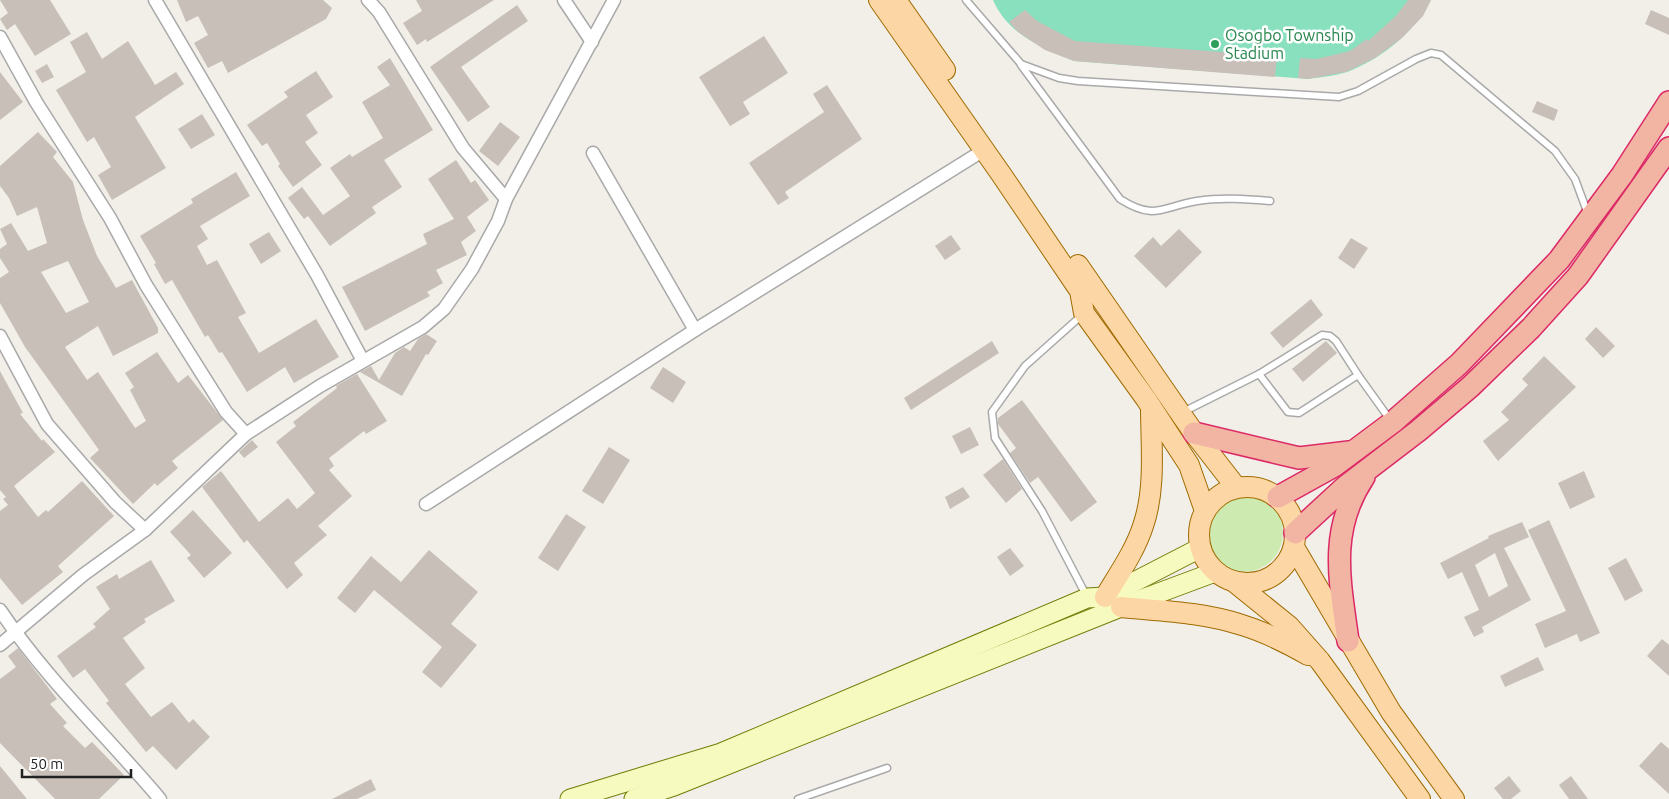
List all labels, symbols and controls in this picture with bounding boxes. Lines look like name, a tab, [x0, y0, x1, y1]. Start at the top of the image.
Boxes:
place label: Osogbo Township Stadium	[1225, 26, 1354, 62]
marker: Osogbo Township Stadium	[1209, 38, 1221, 50]
scale bar	[22, 746, 131, 778]
text: 50 m	[30, 755, 63, 772]

